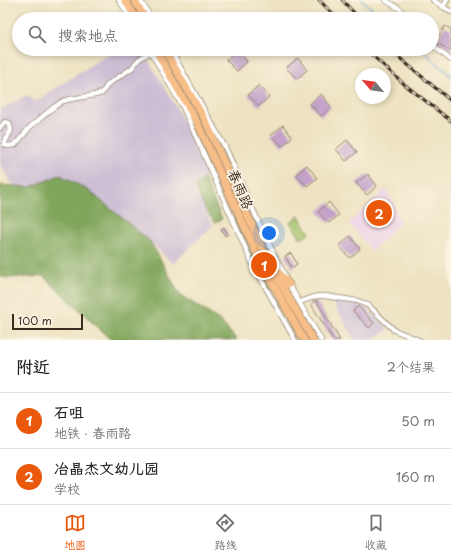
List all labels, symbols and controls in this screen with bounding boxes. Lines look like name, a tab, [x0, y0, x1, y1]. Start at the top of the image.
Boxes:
search box	[12, 12, 439, 56]
icon: search	[26, 23, 48, 45]
text: 搜索地点	[58, 23, 118, 46]
north arrow	[355, 68, 391, 104]
street label: 春雨路	[223, 166, 259, 212]
pin: 2	[366, 198, 392, 228]
your location	[259, 223, 279, 243]
pin: 1	[251, 250, 277, 280]
scale bar	[12, 312, 83, 331]
text: 100 m	[18, 312, 52, 329]
text: 附近	[16, 353, 50, 379]
text: 2个结果	[387, 357, 435, 376]
text: 石咀	[54, 400, 84, 423]
text: 1	[26, 411, 32, 430]
text: 50 m	[401, 411, 435, 430]
text: 地铁 · 春雨路	[54, 423, 131, 442]
text: 冶晶杰文幼儿园	[54, 456, 159, 479]
text: 2	[24, 467, 34, 486]
text: 160 m	[396, 467, 435, 486]
text: 学校	[54, 479, 80, 498]
tab: 地图	[64, 512, 86, 553]
tab: 路线	[214, 512, 236, 553]
tab: 收藏	[365, 512, 387, 553]

